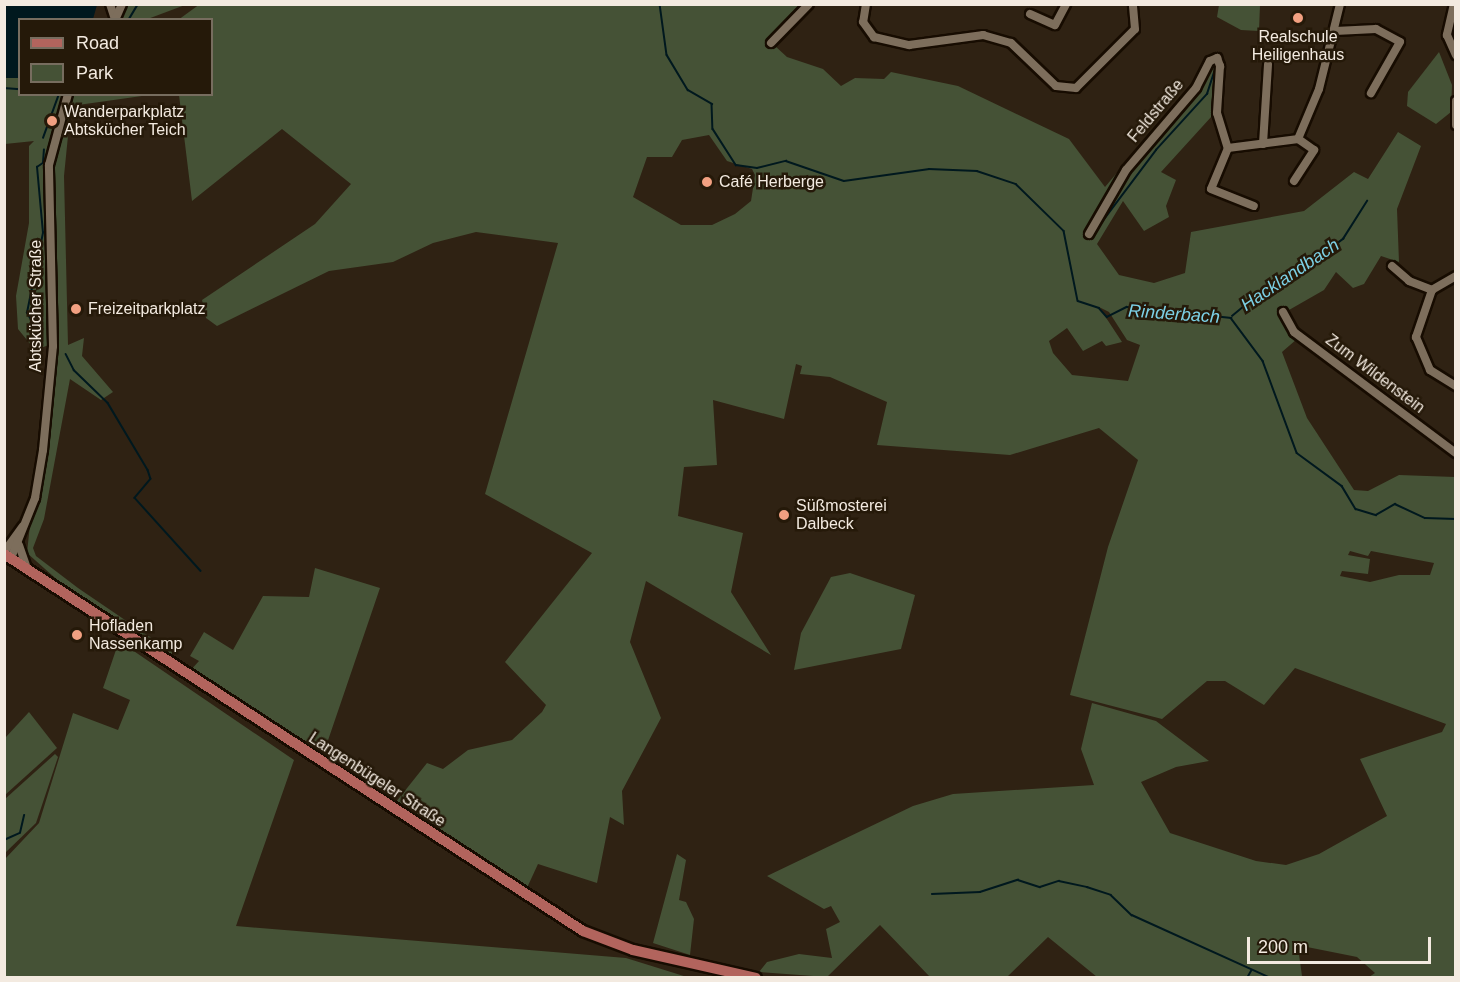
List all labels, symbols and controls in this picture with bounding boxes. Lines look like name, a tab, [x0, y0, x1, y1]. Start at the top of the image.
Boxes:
marker: Realschule Heiligenhaus	[1291, 11, 1305, 25]
legend	[18, 18, 213, 96]
place label: Realschule Heiligenhaus	[1252, 27, 1344, 65]
text: Road	[76, 33, 119, 53]
text: Park	[76, 63, 113, 83]
street label: Feldstraße	[1124, 76, 1188, 146]
place label: Wanderparkplatz Abtskücher Teich	[64, 102, 186, 140]
marker: Wanderparkplatz Abtskücher Teich	[45, 114, 59, 128]
place label: Café Herberge	[719, 172, 824, 192]
marker: Café Herberge	[700, 175, 714, 189]
water label: Hacklandbach	[1237, 234, 1343, 316]
street label: Abtskücher Straße	[26, 240, 46, 372]
place label: Freizeitparkplatz	[88, 299, 205, 319]
water label: Rinderbach	[1127, 300, 1221, 328]
marker: Freizeitparkplatz	[69, 302, 83, 316]
street label: Zum Wildenstein	[1322, 330, 1428, 418]
place label: Süßmosterei Dalbeck	[796, 496, 887, 534]
marker: Süßmosterei Dalbeck	[777, 508, 791, 522]
place label: Hofladen Nassenkamp	[89, 616, 182, 654]
marker: Hofladen Nassenkamp	[70, 628, 84, 642]
street label: Langenbügeler Straße	[305, 729, 449, 831]
scale bar	[1250, 925, 1434, 963]
text: 200 m	[1258, 937, 1308, 957]

